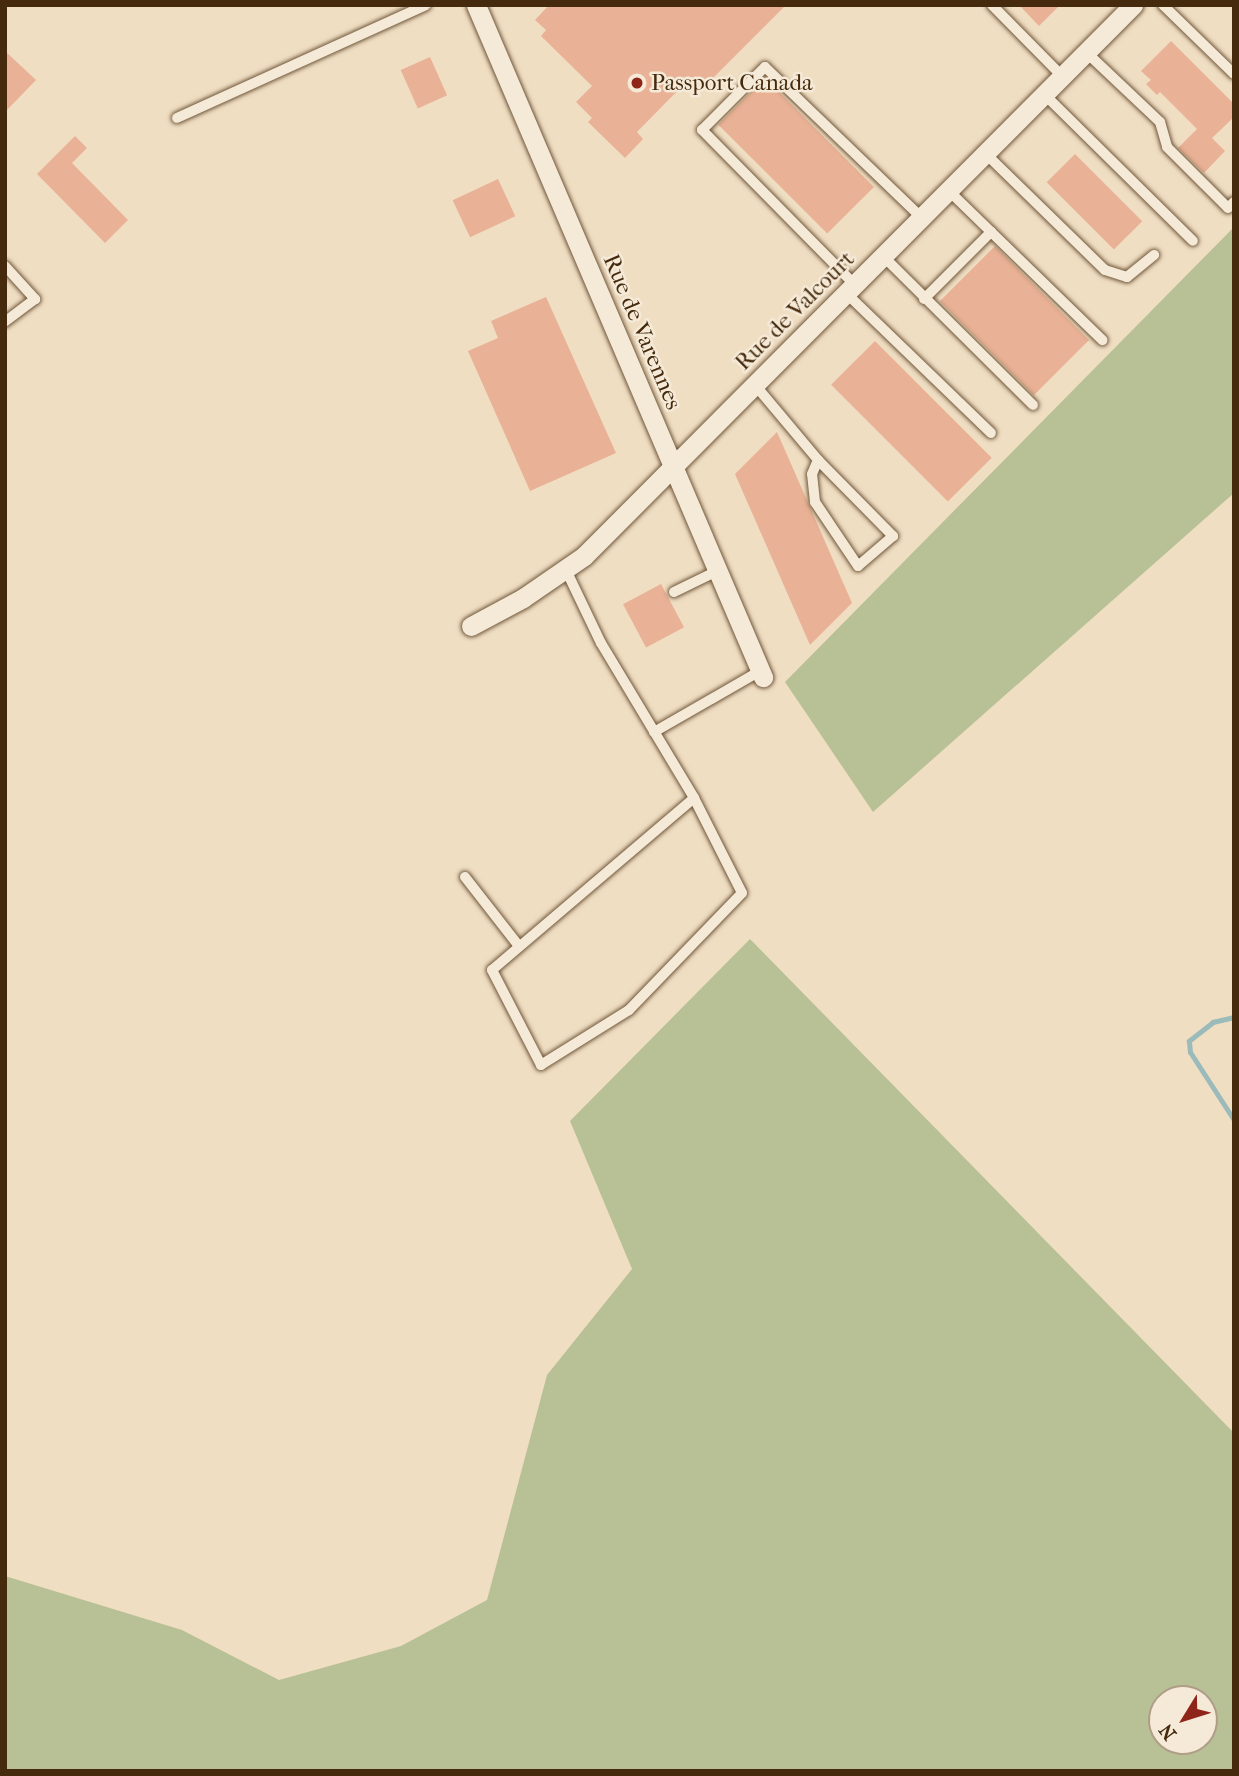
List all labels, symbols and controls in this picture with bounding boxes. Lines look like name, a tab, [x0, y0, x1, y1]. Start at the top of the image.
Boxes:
place label: Passport Canada	[651, 69, 813, 97]
marker: Passport Canada	[629, 75, 645, 91]
street label: Rue de Valcourt	[730, 246, 860, 376]
street label: Rue de Varennes	[597, 250, 687, 414]
north arrow	[1148, 1685, 1218, 1755]
text: N	[1155, 1719, 1181, 1744]

